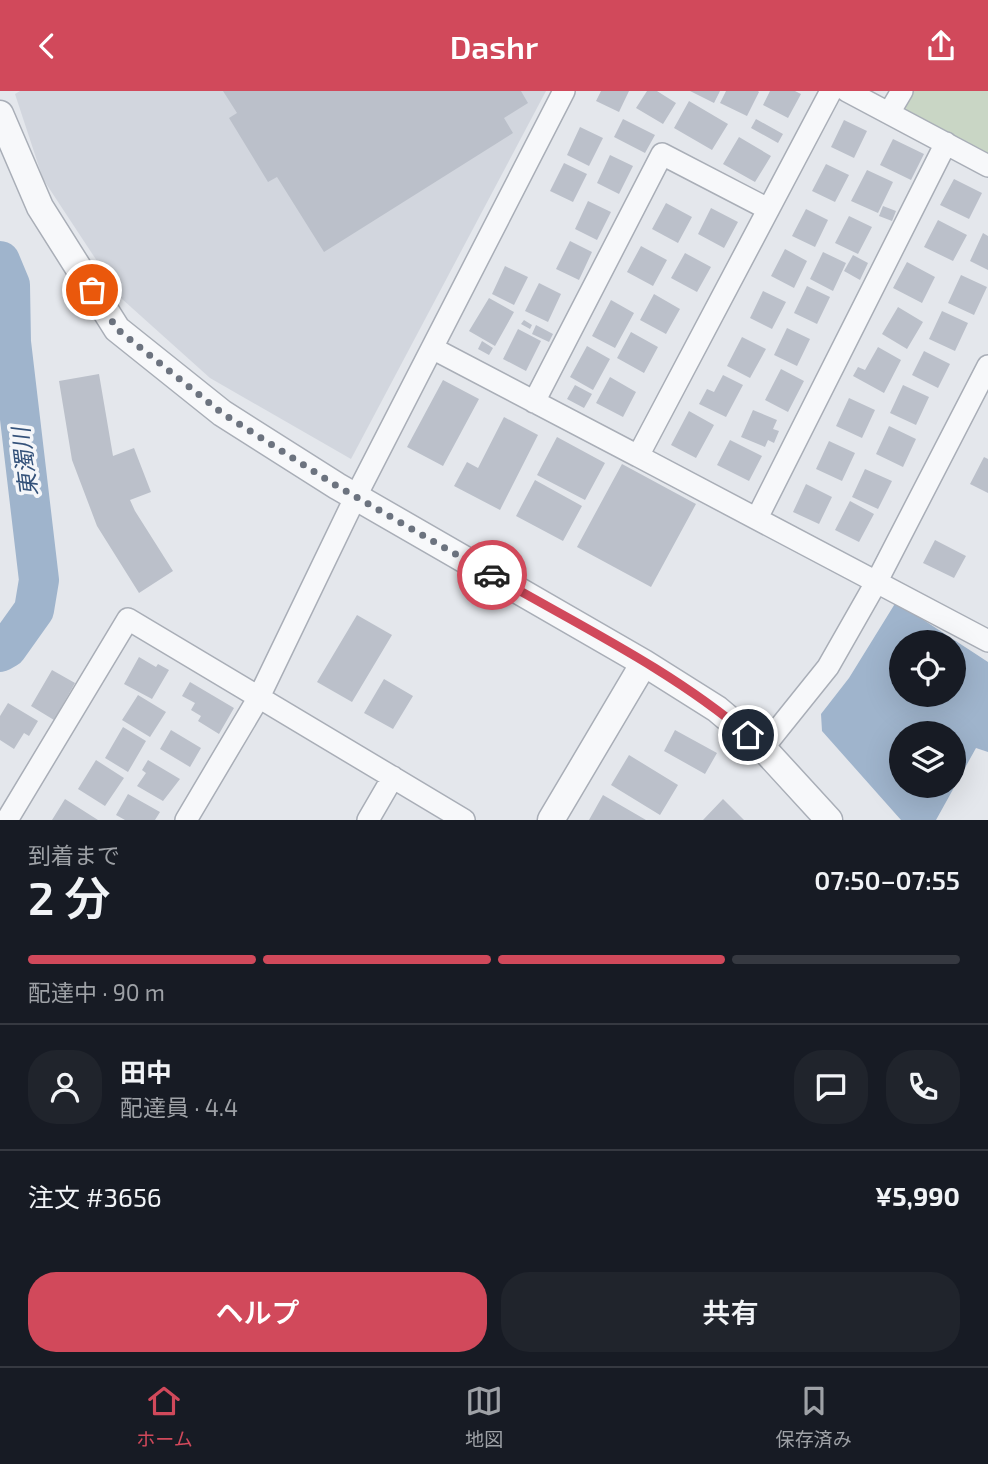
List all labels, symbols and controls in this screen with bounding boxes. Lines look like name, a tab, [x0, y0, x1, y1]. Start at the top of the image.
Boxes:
icon: back	[28, 27, 66, 65]
text: Dashr	[450, 27, 538, 65]
icon: share	[922, 27, 960, 65]
pin	[62, 260, 122, 320]
icon: bag	[73, 271, 111, 309]
water label: 東濁川	[6, 423, 42, 498]
courier	[457, 540, 527, 610]
icon: car	[473, 556, 511, 594]
map controls	[889, 630, 966, 798]
button: locate	[889, 630, 966, 707]
pin	[718, 705, 778, 765]
icon: home	[729, 716, 767, 754]
button: layers	[889, 721, 966, 798]
text: 到着まで	[28, 841, 120, 869]
text: 07:50–07:55	[814, 864, 960, 895]
text: 2 分	[28, 869, 110, 924]
text: 配達中 · 90 m	[28, 978, 165, 1006]
button: person	[28, 1050, 102, 1124]
button: chat	[794, 1050, 868, 1124]
button: phone	[886, 1050, 960, 1124]
text: 田中	[120, 1056, 172, 1087]
text: 配達員 · 4.4	[120, 1093, 238, 1121]
text: ¥5,990	[875, 1180, 960, 1211]
text: 注文 #3656	[28, 1181, 162, 1212]
button: ヘルプ	[28, 1272, 487, 1352]
button: 共有	[501, 1272, 960, 1352]
tab: ホーム	[136, 1382, 193, 1451]
tab: 地図	[465, 1382, 503, 1451]
tab: 保存済み	[776, 1382, 852, 1451]

